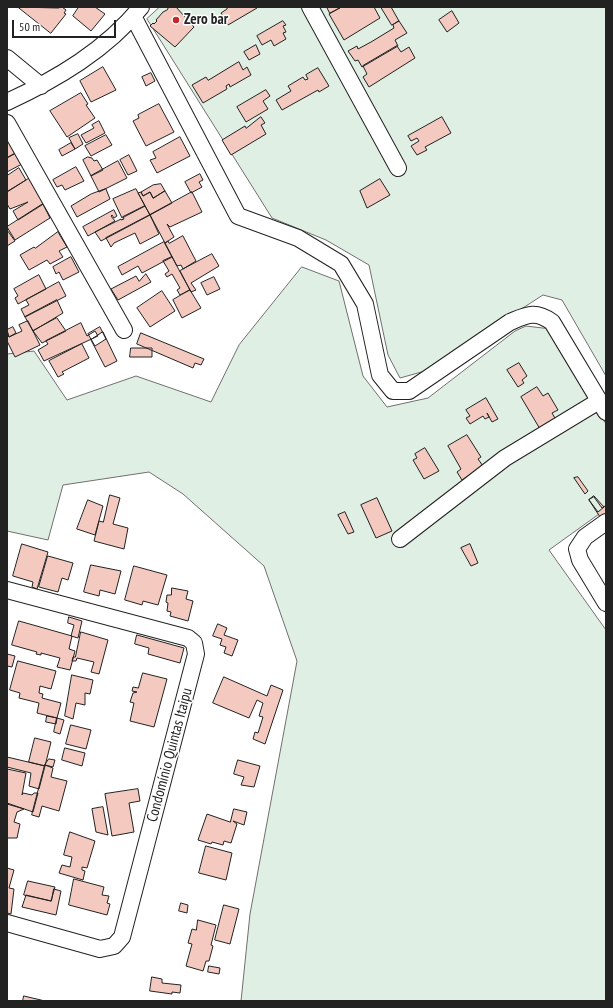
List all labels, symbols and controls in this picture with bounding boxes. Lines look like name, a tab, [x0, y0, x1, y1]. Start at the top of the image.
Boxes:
place label: Zero bar	[184, 11, 228, 29]
scale bar	[14, 12, 118, 38]
marker: Zero bar	[171, 15, 181, 25]
text: 50 m	[19, 19, 40, 34]
street label: Condomínio Quintas Itaipu	[143, 686, 197, 824]

